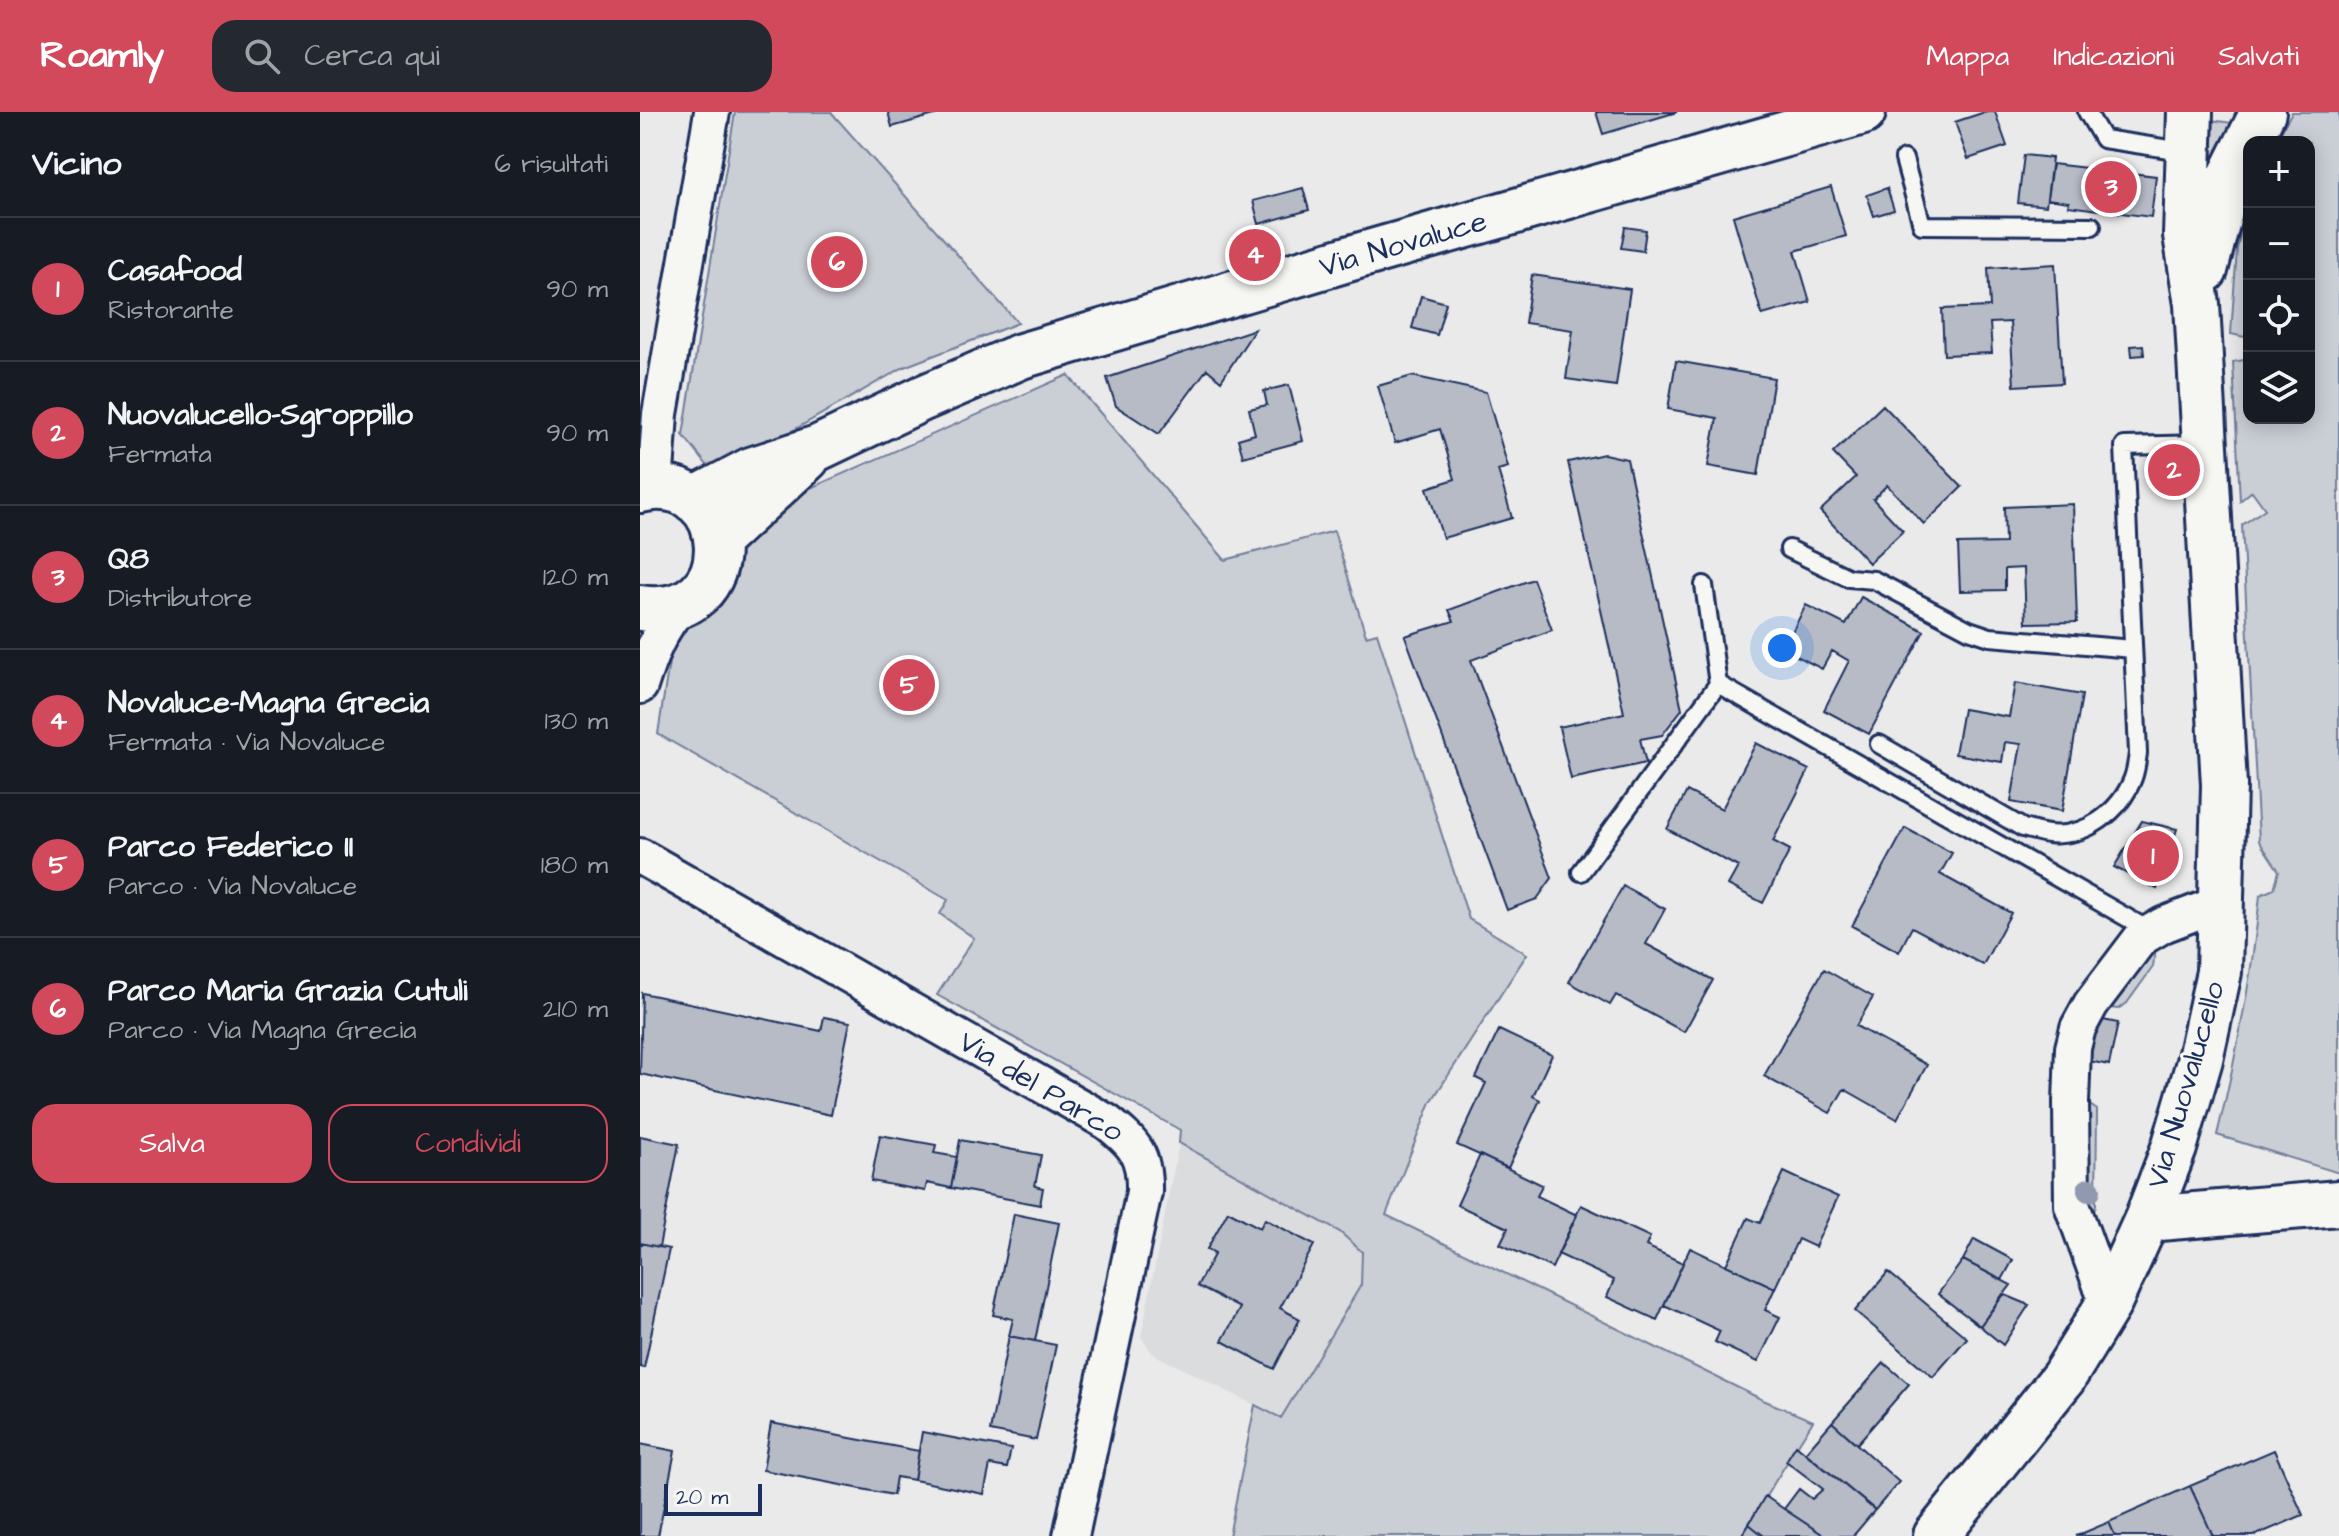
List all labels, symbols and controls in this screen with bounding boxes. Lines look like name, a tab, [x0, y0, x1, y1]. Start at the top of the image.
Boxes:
search box	[212, 20, 772, 92]
text: Roamly	[40, 30, 164, 82]
icon: search	[240, 34, 284, 78]
text: Cerca qui	[304, 35, 440, 77]
text: Mappa	[1926, 37, 2009, 76]
text: Indicazioni	[2053, 37, 2174, 76]
text: Salvati	[2218, 37, 2299, 76]
map controls	[2243, 136, 2315, 424]
button: +	[2243, 136, 2315, 208]
text: Vicino	[32, 140, 121, 188]
text: 6 risultati	[494, 146, 608, 182]
pin: 3	[2085, 157, 2137, 217]
street label: Via Novaluce	[1314, 200, 1492, 288]
button: −	[2243, 208, 2315, 280]
pin: 4	[1229, 225, 1281, 285]
pin: 6	[811, 232, 863, 292]
text: Casafood	[108, 250, 242, 292]
text: 1	[56, 271, 60, 307]
text: 90 m	[546, 271, 608, 307]
button: locate	[2243, 280, 2315, 352]
text: Ristorante	[108, 292, 234, 328]
button: layers	[2243, 352, 2315, 424]
text: Nuovalucello-Sgroppillo	[108, 394, 413, 436]
text: 2	[51, 415, 65, 451]
text: 90 m	[546, 415, 608, 451]
text: Fermata	[108, 436, 212, 472]
pin: 2	[2148, 440, 2200, 500]
text: Q8	[108, 538, 149, 580]
text: 3	[51, 559, 65, 595]
text: 120 m	[543, 559, 608, 595]
text: Distributore	[108, 580, 252, 616]
your location	[1762, 628, 1802, 668]
pin: 5	[883, 655, 935, 715]
text: Novaluce-Magna Grecia	[108, 682, 429, 724]
text: 4	[49, 703, 67, 739]
text: 130 m	[544, 703, 608, 739]
text: Fermata · Via Novaluce	[108, 724, 385, 760]
text: Parco Federico II	[108, 826, 353, 868]
pin: 1	[2127, 826, 2179, 886]
text: 5	[49, 847, 67, 883]
text: 180 m	[541, 847, 608, 883]
text: Parco · Via Novaluce	[108, 868, 357, 904]
text: Parco Maria Grazia Cutuli	[108, 970, 468, 1012]
street label: Via Nuovalucello	[2136, 976, 2236, 1194]
text: 6	[50, 991, 66, 1027]
text: 210 m	[543, 991, 608, 1027]
text: Parco · Via Magna Grecia	[108, 1012, 416, 1048]
street label: Via del Parco	[951, 1021, 1132, 1153]
button: Salva	[32, 1104, 312, 1183]
button: Condividi	[328, 1104, 608, 1183]
scale bar	[664, 1480, 762, 1516]
text: 20 m	[676, 1482, 728, 1513]

